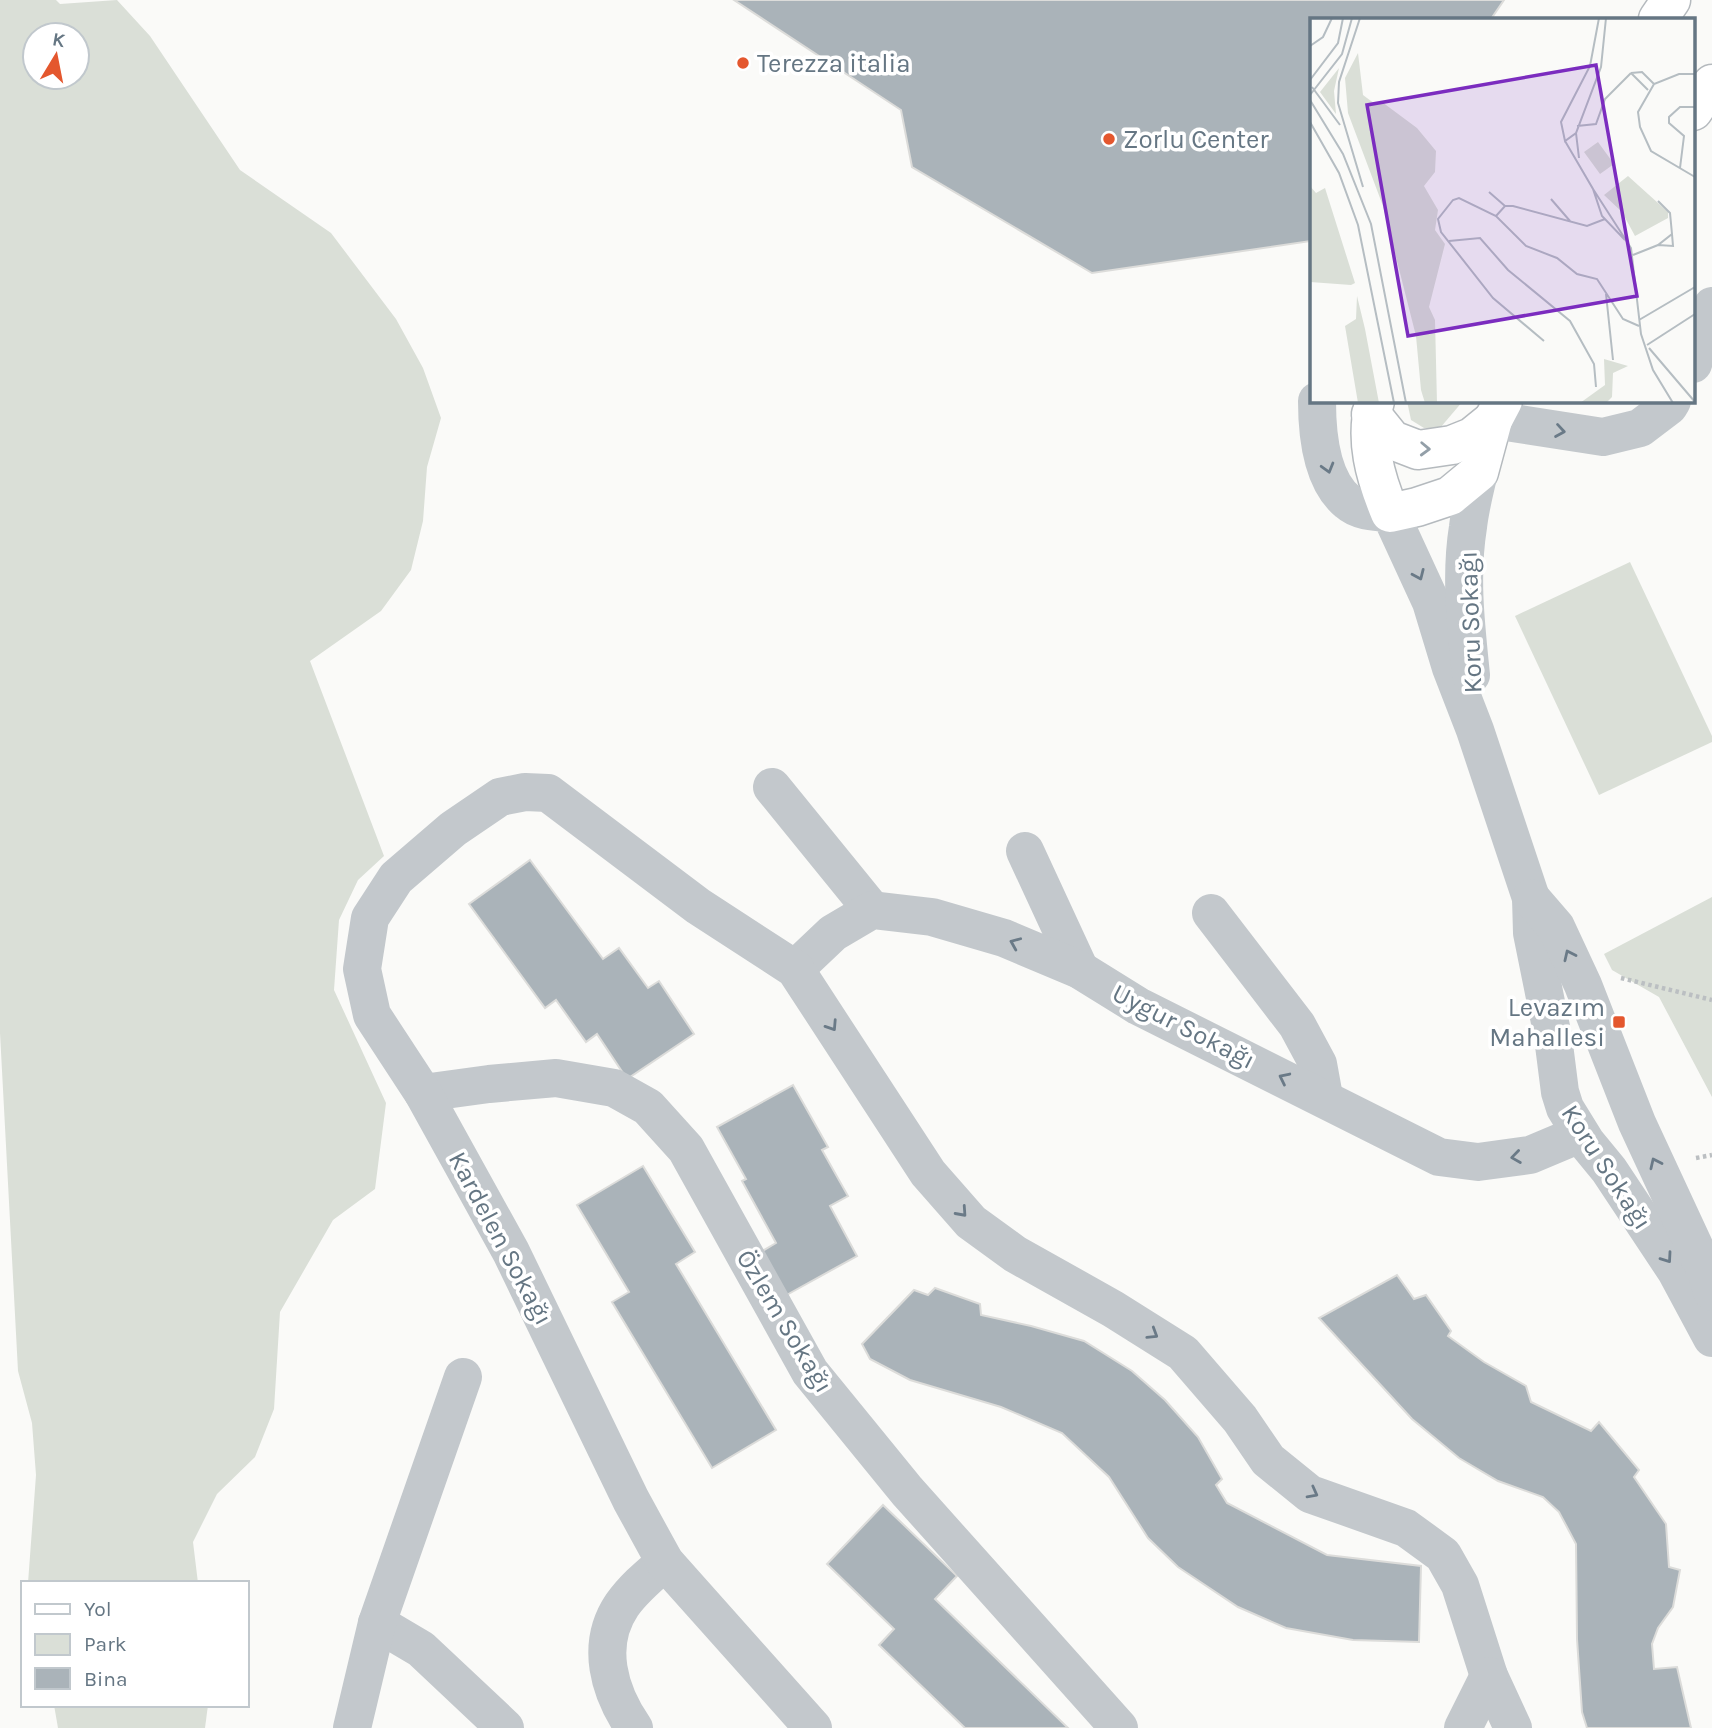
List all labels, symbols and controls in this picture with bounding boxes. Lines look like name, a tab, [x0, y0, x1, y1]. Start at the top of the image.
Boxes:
inset map	[1310, 18, 1694, 402]
north arrow	[21, 21, 91, 91]
text: K	[51, 28, 67, 52]
place label: Terezza italia	[757, 48, 911, 79]
marker: Terezza italia	[735, 55, 751, 71]
place label: Zorlu Center	[1123, 124, 1269, 155]
marker: Zorlu Center	[1101, 131, 1117, 147]
one-way arrow	[1554, 423, 1566, 438]
one-way arrow	[1420, 441, 1431, 456]
one-way arrow	[1319, 462, 1334, 474]
street label: Koru Sokağı	[1453, 550, 1488, 694]
one-way arrow	[1411, 567, 1425, 580]
one-way arrow	[1010, 937, 1023, 951]
one-way arrow	[1563, 950, 1577, 962]
street label: Uygur Sokağı	[1107, 977, 1260, 1076]
place label: Levazım Mahallesi	[1489, 992, 1605, 1053]
marker: Levazım Mahallesi	[1611, 1014, 1627, 1030]
one-way arrow	[823, 1019, 836, 1032]
one-way arrow	[1279, 1072, 1291, 1086]
street label: Koru Sokağı	[1555, 1099, 1658, 1236]
street label: Kardelen Sokağı	[442, 1146, 559, 1330]
one-way arrow	[1510, 1149, 1522, 1164]
one-way arrow	[1649, 1157, 1663, 1170]
one-way arrow	[954, 1204, 967, 1217]
street label: Özlem Sokağı	[730, 1244, 839, 1398]
one-way arrow	[1659, 1250, 1671, 1263]
one-way arrow	[1146, 1326, 1159, 1339]
one-way arrow	[1305, 1484, 1318, 1498]
legend	[21, 1581, 248, 1707]
text: Yol	[84, 1597, 112, 1621]
text: Park	[84, 1632, 127, 1656]
text: Bina	[84, 1667, 128, 1691]

